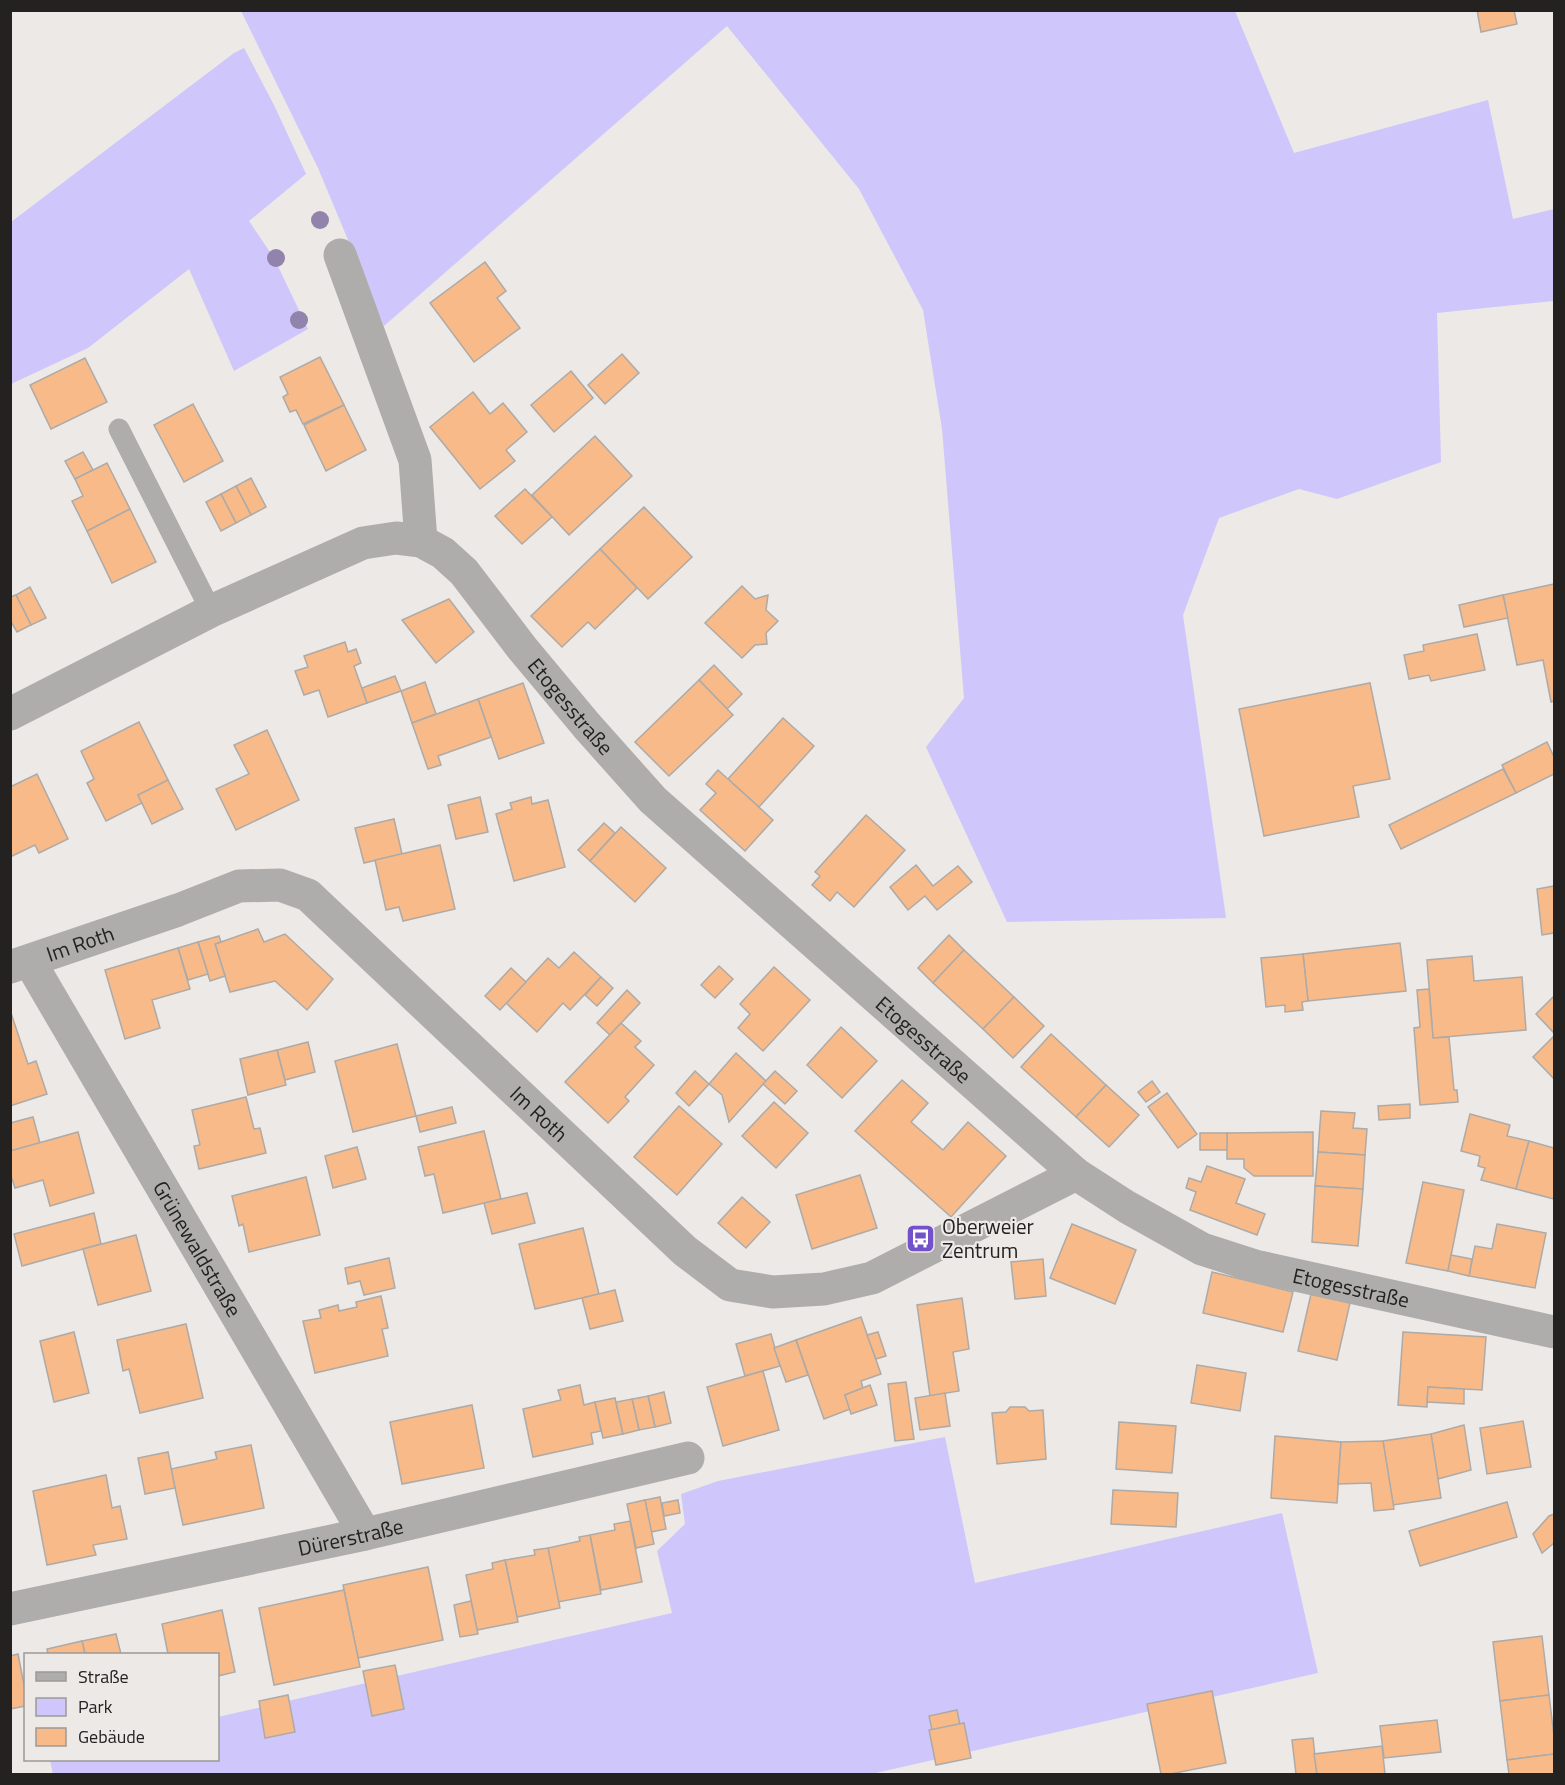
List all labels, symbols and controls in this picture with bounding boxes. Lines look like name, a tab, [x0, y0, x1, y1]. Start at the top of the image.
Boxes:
street label: Etogesstraße	[520, 651, 622, 762]
street label: Im Roth	[42, 917, 118, 970]
street label: Etogesstraße	[869, 988, 979, 1091]
street label: Im Roth	[503, 1078, 576, 1149]
street label: Grünewaldstraße	[145, 1174, 250, 1323]
place label: Oberweier Zentrum	[942, 1210, 1034, 1266]
bus stop icon: Oberweier Zentrum	[905, 1222, 937, 1254]
street label: Etogesstraße	[1290, 1259, 1413, 1316]
street label: Dürerstraße	[295, 1510, 406, 1564]
legend	[24, 1653, 219, 1761]
text: Straße	[78, 1663, 129, 1690]
text: Park	[78, 1693, 113, 1720]
text: Gebäude	[78, 1723, 145, 1750]

